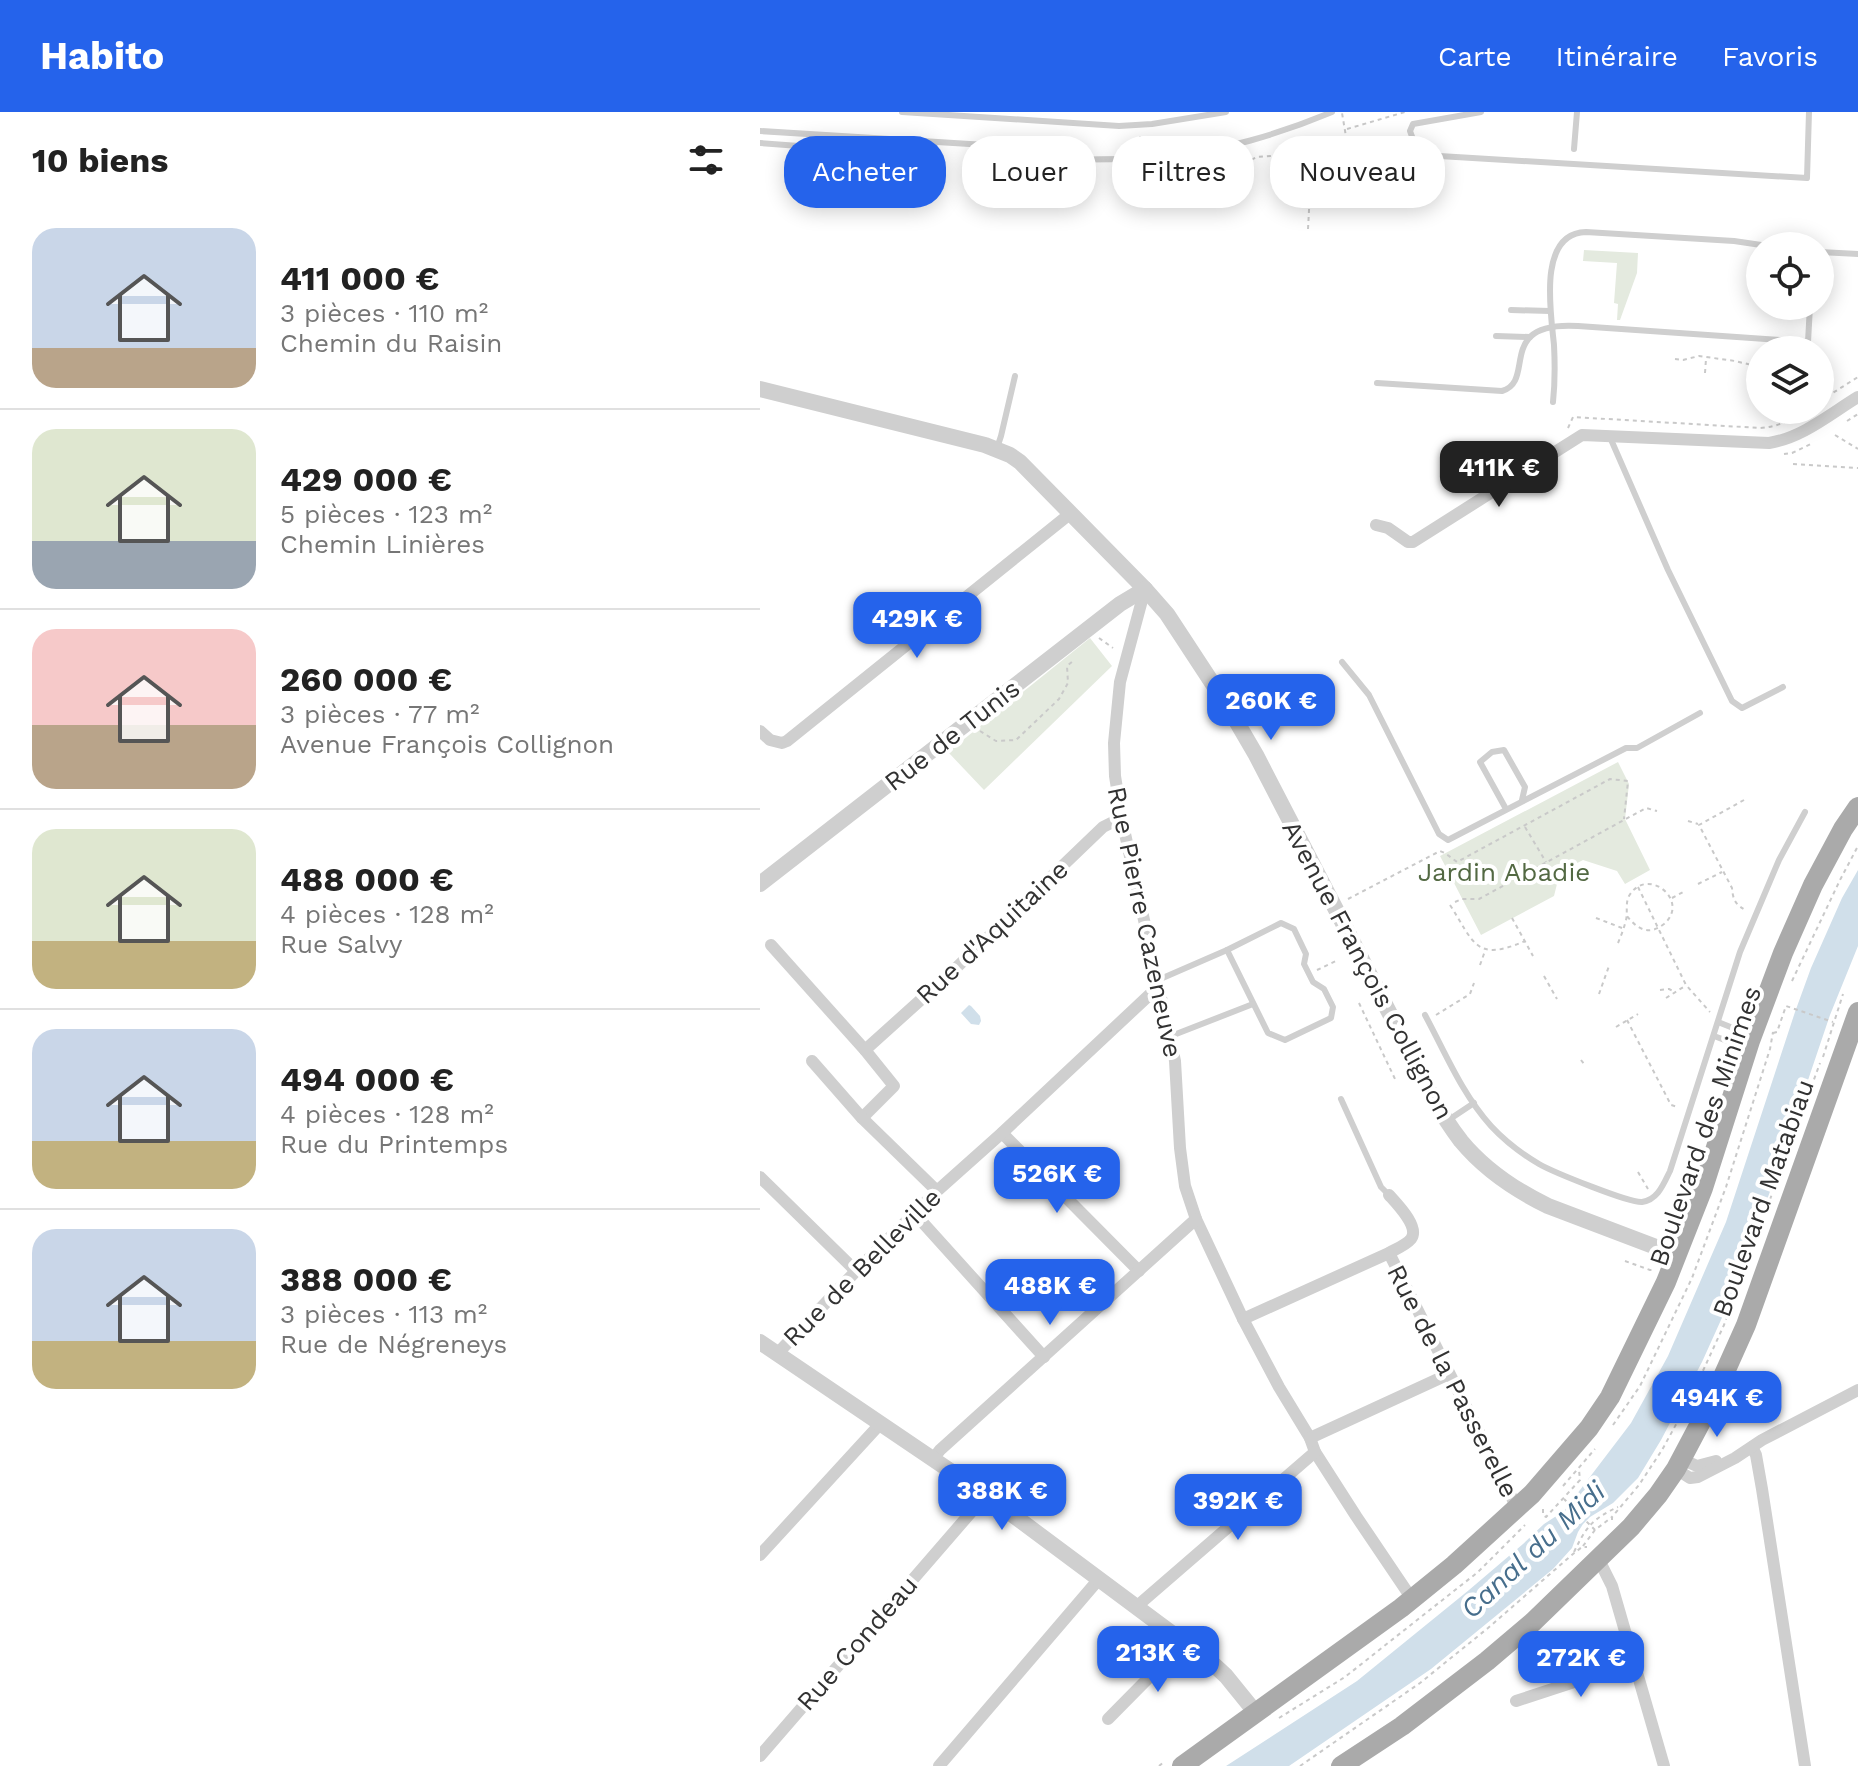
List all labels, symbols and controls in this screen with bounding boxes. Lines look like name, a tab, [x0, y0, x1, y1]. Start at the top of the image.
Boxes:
text: Habito	[40, 34, 164, 78]
text: Carte	[1438, 40, 1512, 73]
text: Itinéraire	[1556, 40, 1678, 73]
text: Favoris	[1722, 40, 1818, 73]
chip: Acheter	[784, 136, 946, 208]
chip: Louer	[962, 136, 1096, 208]
chip: Filtres	[1112, 136, 1254, 208]
chip: Nouveau	[1270, 136, 1445, 208]
icon: filters	[684, 138, 728, 182]
text: 10 biens	[32, 140, 168, 180]
map controls	[1746, 232, 1834, 424]
button: locate	[1746, 232, 1834, 320]
text: 411 000 €	[280, 258, 439, 298]
icon: home	[96, 260, 192, 356]
text: 3 pièces · 110 m²	[280, 298, 488, 328]
text: Chemin du Raisin	[280, 328, 502, 358]
button: layers	[1746, 336, 1834, 424]
pin: 411K €	[1434, 441, 1564, 509]
text: 411K €	[1458, 452, 1540, 482]
text: 429 000 €	[280, 459, 452, 499]
icon: home	[96, 461, 192, 557]
text: 5 pièces · 123 m²	[280, 499, 492, 529]
text: Chemin Linières	[280, 529, 485, 559]
pin: 429K €	[852, 592, 982, 660]
text: 429K €	[871, 603, 963, 633]
text: 260 000 €	[280, 659, 452, 699]
icon: home	[96, 661, 192, 757]
street label: Rue de Tunis	[878, 673, 1026, 797]
pin: 260K €	[1206, 674, 1336, 742]
text: 260K €	[1225, 685, 1317, 715]
text: 3 pièces · 77 m²	[280, 699, 480, 729]
text: Avenue François Collignon	[280, 729, 614, 759]
street label: Rue Pierre Cazeneuve	[1102, 784, 1188, 1060]
street label: Avenue François Collignon	[1276, 815, 1460, 1125]
street label: Rue d'Aquitaine	[910, 854, 1074, 1010]
park label: Jardin Abadie	[1418, 857, 1590, 887]
text: 488 000 €	[280, 859, 454, 899]
icon: home	[96, 861, 192, 957]
text: 4 pièces · 128 m²	[280, 899, 494, 929]
text: Rue Salvy	[280, 929, 402, 959]
street label: Boulevard des Minimes	[1643, 982, 1767, 1270]
text: 494 000 €	[280, 1059, 454, 1099]
icon: home	[96, 1061, 192, 1157]
street label: Boulevard Matabiau	[1706, 1075, 1820, 1321]
text: 4 pièces · 128 m²	[280, 1099, 494, 1129]
text: Rue du Printemps	[280, 1129, 508, 1159]
pin: 526K €	[992, 1147, 1122, 1215]
text: 526K €	[1012, 1158, 1102, 1188]
street label: Rue de Belleville	[777, 1182, 947, 1352]
text: 388 000 €	[280, 1259, 452, 1299]
pin: 488K €	[985, 1259, 1115, 1327]
street label: Rue de la Passerelle	[1381, 1260, 1525, 1502]
icon: home	[96, 1261, 192, 1357]
text: 488K €	[1004, 1270, 1096, 1300]
text: 3 pièces · 113 m²	[280, 1299, 487, 1329]
text: Rue de Négreneys	[280, 1329, 507, 1359]
pin: 494K €	[1652, 1371, 1782, 1439]
text: 494K €	[1670, 1382, 1764, 1412]
pin: 388K €	[937, 1464, 1067, 1532]
pin: 392K €	[1173, 1474, 1303, 1542]
water label: Canal du Midi	[1454, 1474, 1613, 1625]
text: 388K €	[956, 1475, 1048, 1505]
text: 392K €	[1193, 1485, 1283, 1515]
street label: Rue Condeau	[790, 1570, 924, 1716]
pin: 213K €	[1093, 1626, 1223, 1694]
pin: 272K €	[1516, 1631, 1646, 1699]
text: 213K €	[1115, 1637, 1201, 1667]
text: 272K €	[1536, 1642, 1626, 1672]

